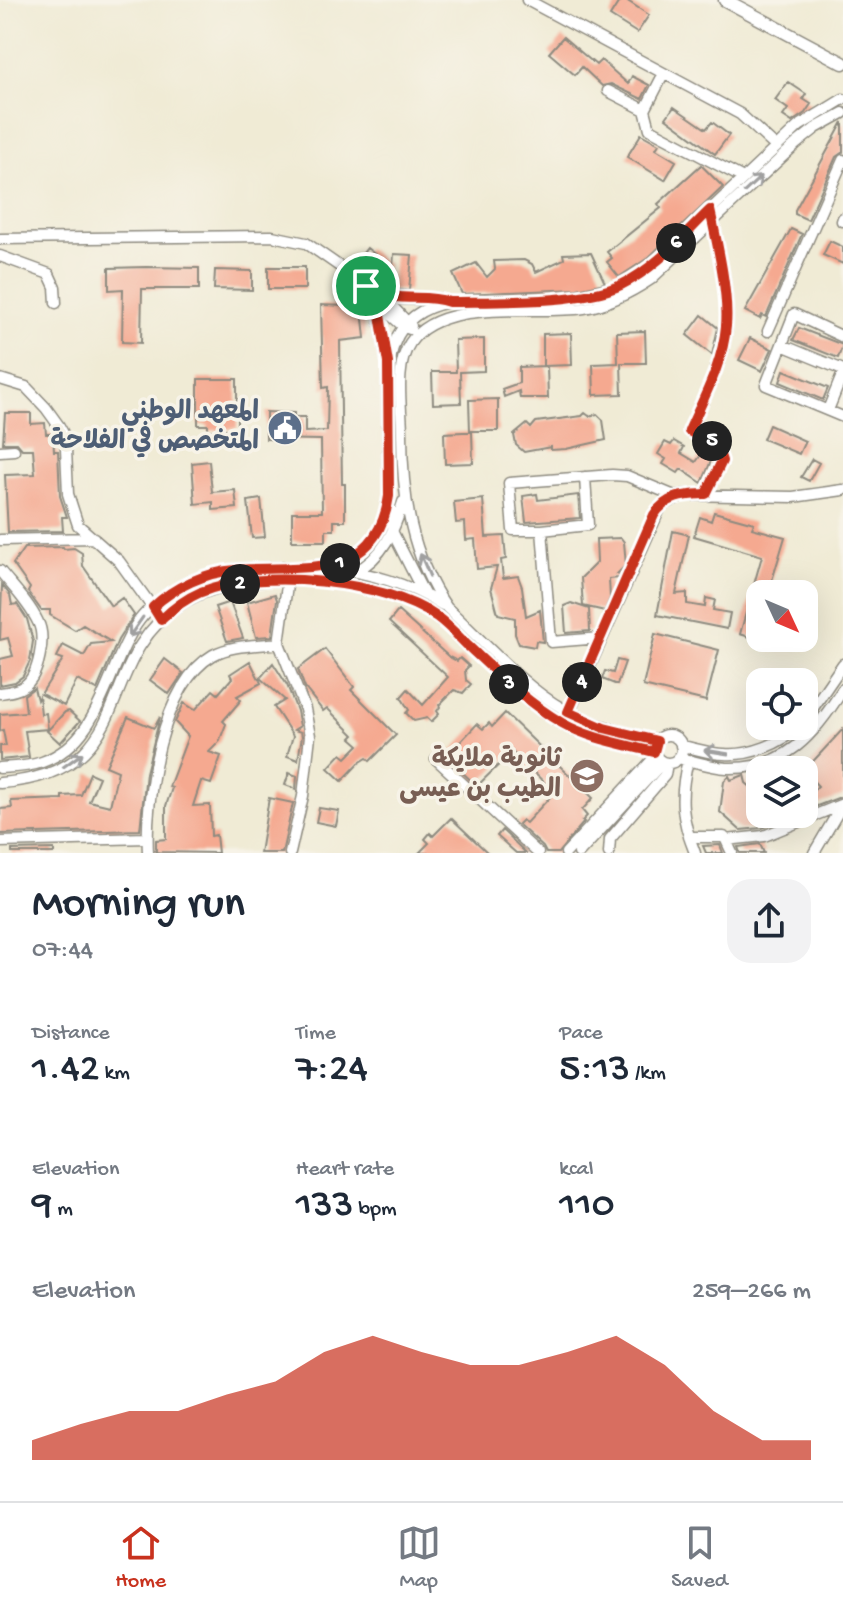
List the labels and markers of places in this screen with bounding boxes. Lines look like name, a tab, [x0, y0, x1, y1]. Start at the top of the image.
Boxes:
pin: 6	[656, 223, 696, 263]
pin	[332, 252, 400, 320]
place label: المعهد الوطني المتخصص في الفلاحة	[50, 398, 259, 459]
public building icon: المعهد الوطني المتخصص في الفلاحة	[266, 409, 304, 447]
pin: 5	[692, 421, 732, 461]
pin: 1	[320, 543, 360, 583]
pin: 2	[220, 564, 260, 604]
pin: 4	[562, 662, 602, 702]
pin: 3	[489, 664, 529, 704]
place label: ثانوية ملايكة الطيب بن عيسى	[399, 745, 562, 807]
school or university icon: ثانوية ملايكة الطيب بن عيسى	[568, 757, 606, 795]

